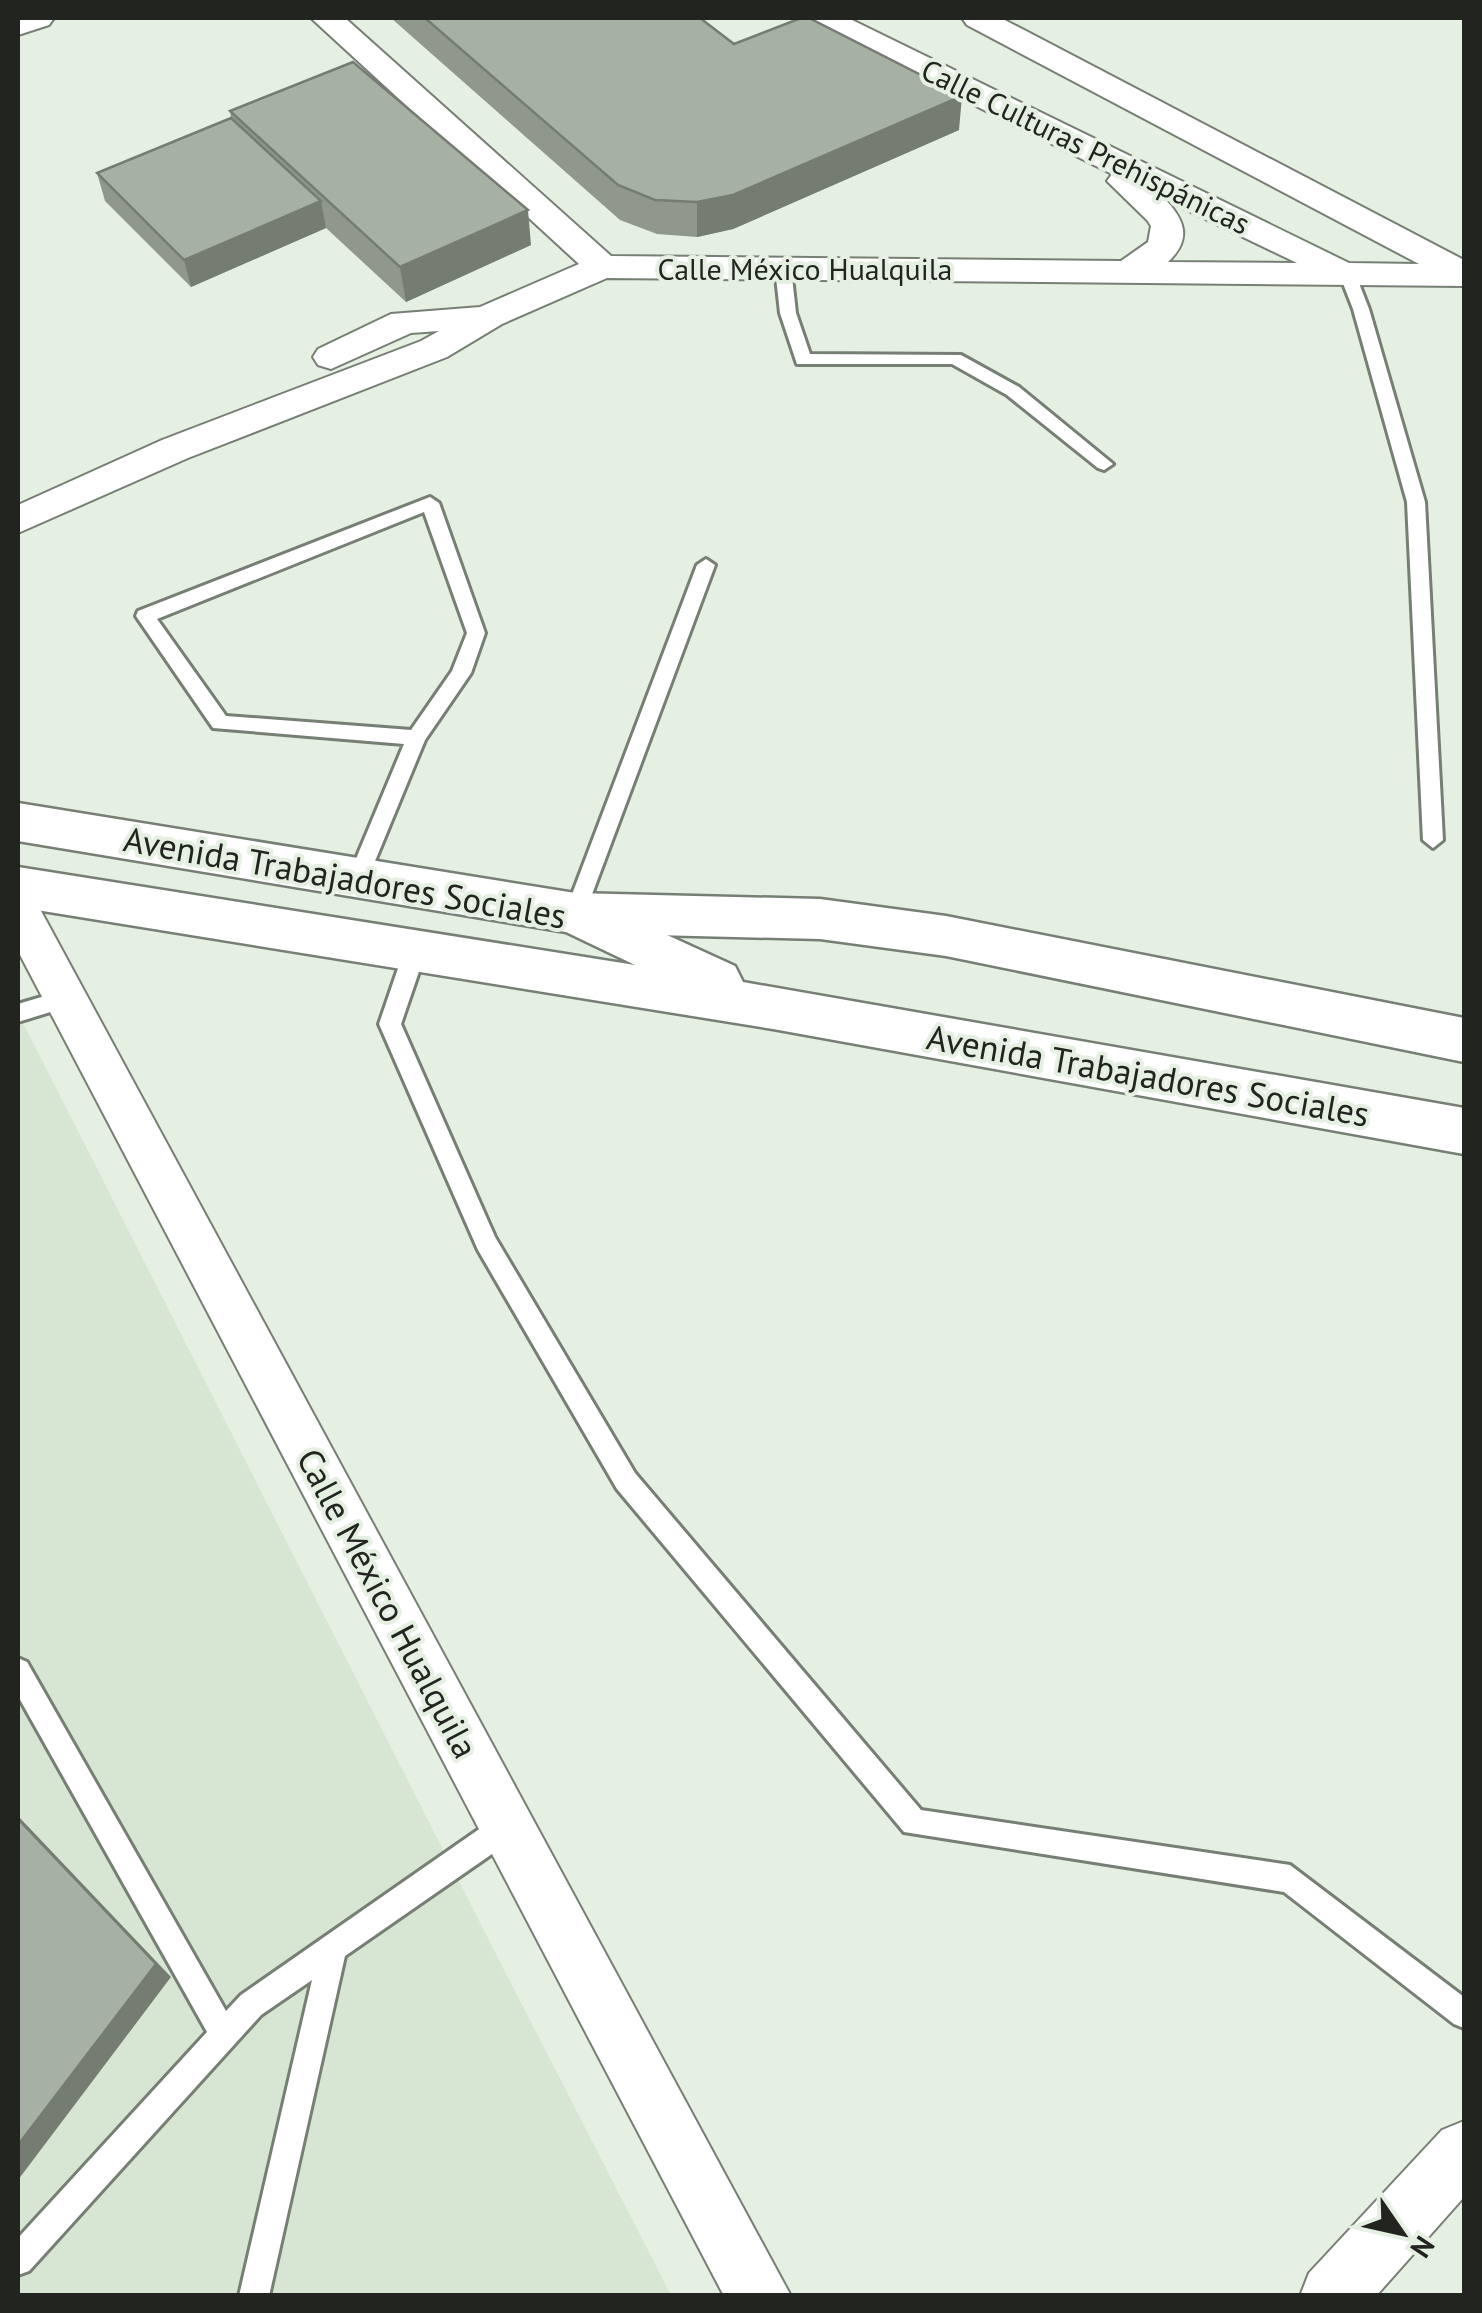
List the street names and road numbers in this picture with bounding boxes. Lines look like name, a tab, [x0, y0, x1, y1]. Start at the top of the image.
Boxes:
street label: Calle Culturas Prehispánicas	[915, 49, 1257, 243]
street label: Calle México Hualquila	[658, 249, 952, 288]
street label: Avenida Trabajadores Sociales	[120, 815, 570, 939]
street label: Avenida Trabajadores Sociales	[923, 1013, 1373, 1137]
street label: Calle México Hualquila	[287, 1440, 489, 1766]

